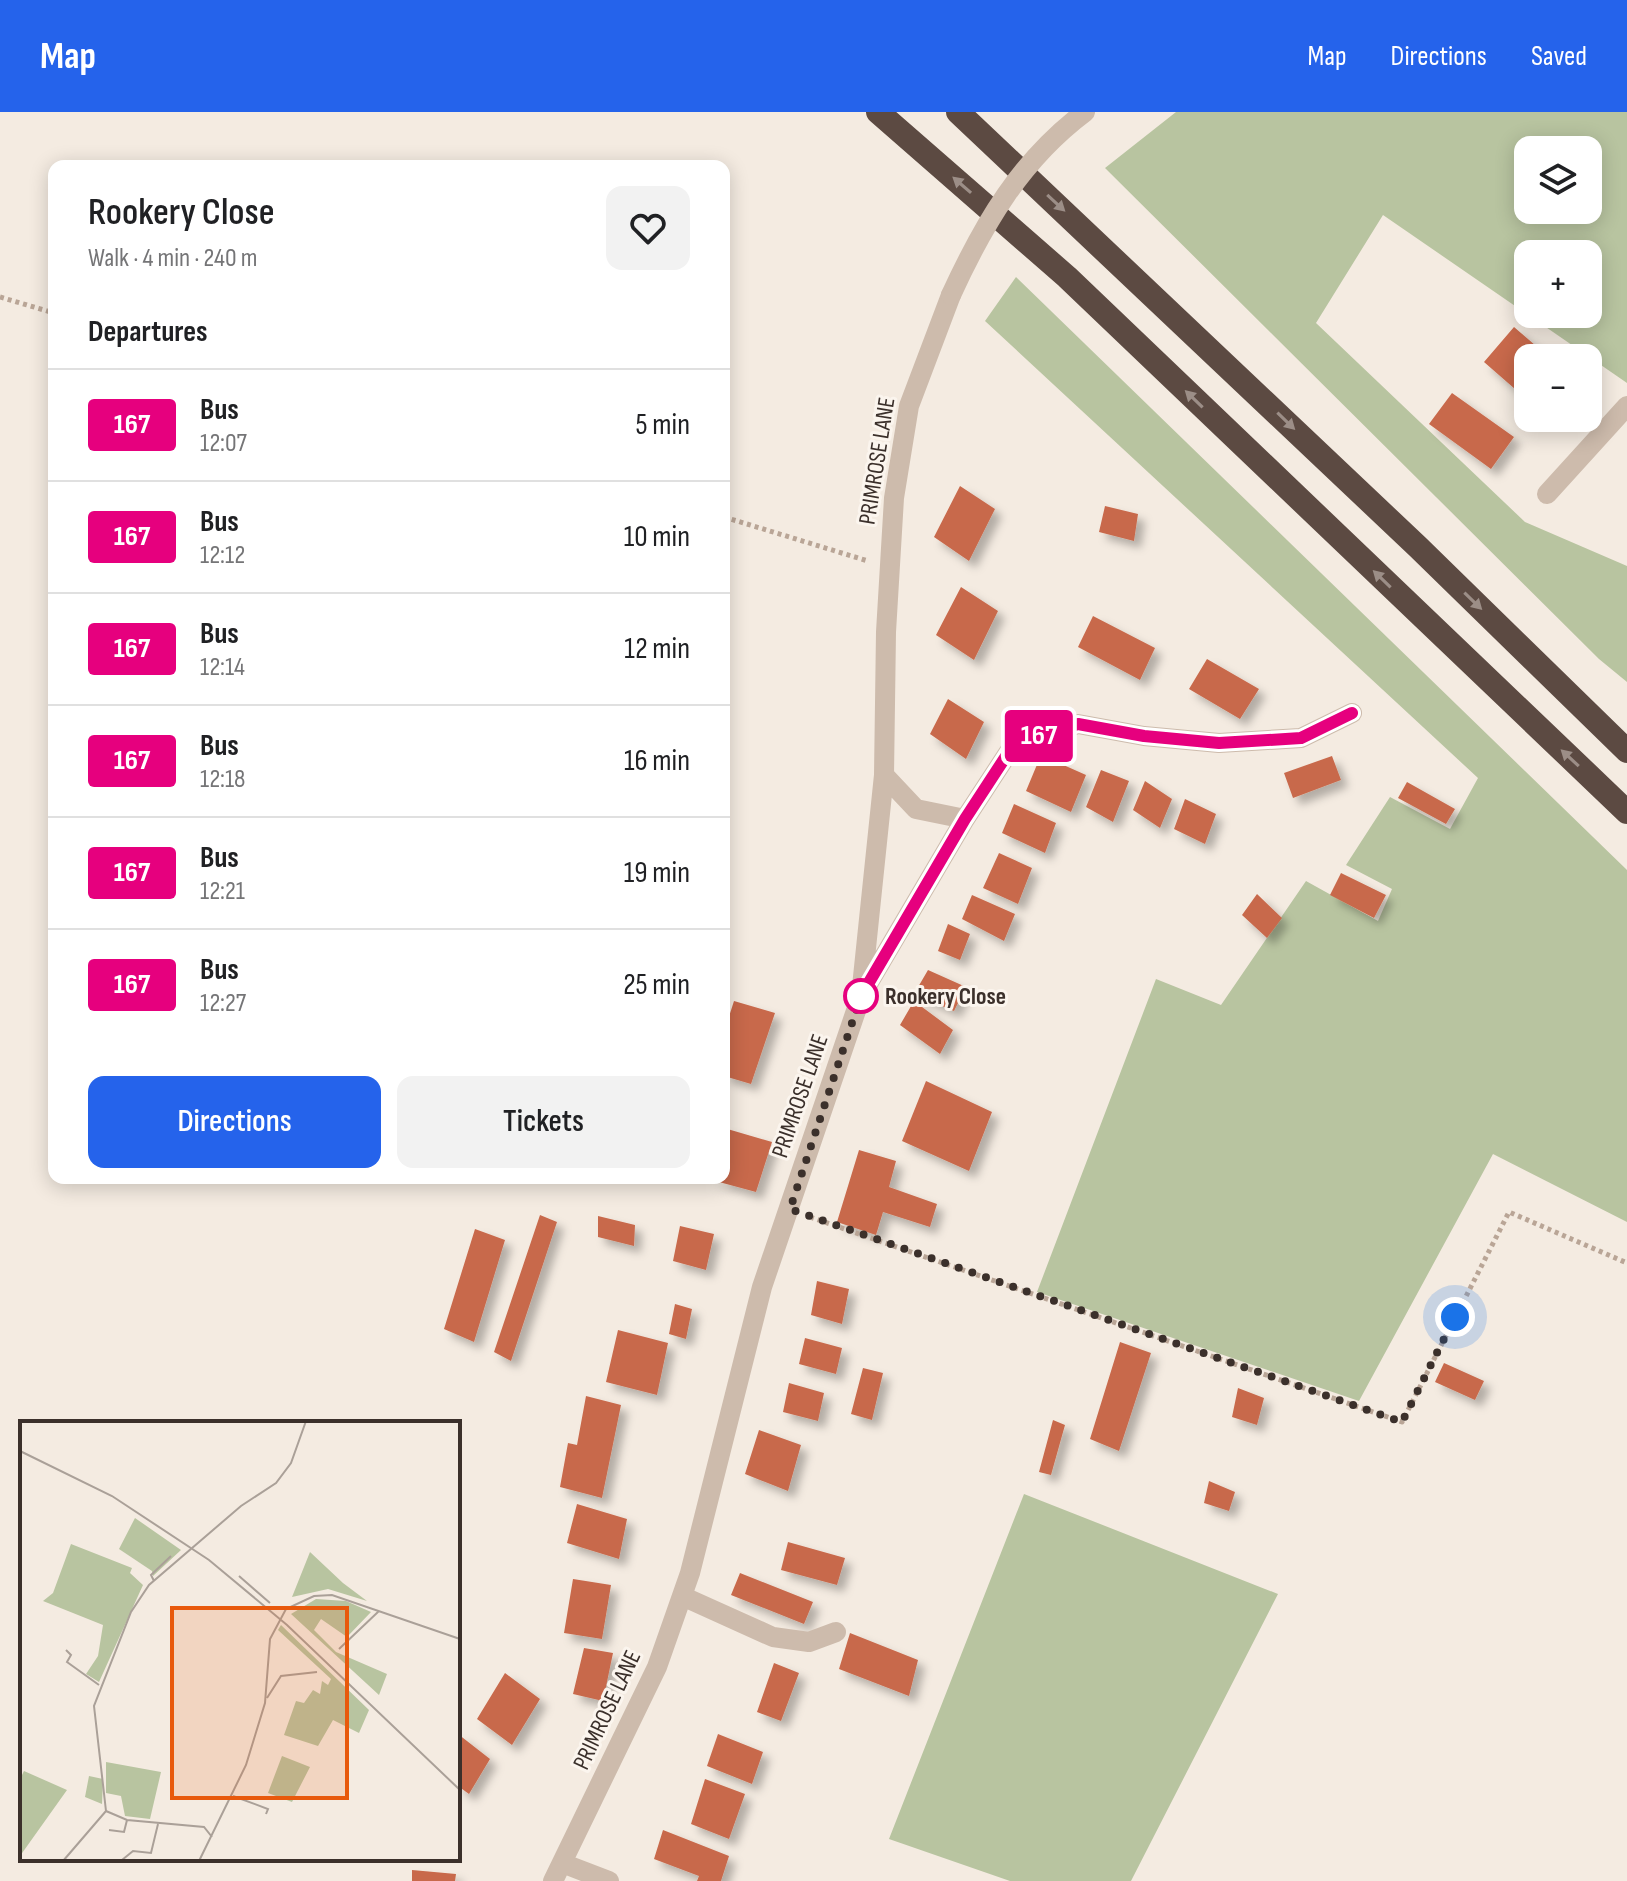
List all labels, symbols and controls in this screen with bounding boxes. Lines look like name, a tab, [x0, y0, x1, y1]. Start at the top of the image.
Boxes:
text: Map	[40, 34, 96, 79]
text: Map	[1308, 40, 1347, 73]
text: Directions	[1391, 40, 1487, 73]
text: Saved	[1531, 40, 1587, 73]
map controls	[1514, 136, 1602, 432]
button: layers	[1514, 136, 1602, 224]
one-way arrow	[952, 177, 972, 194]
button: heart	[606, 186, 690, 270]
text: Rookery Close	[88, 190, 275, 235]
one-way arrow	[1046, 194, 1065, 212]
button: +	[1514, 240, 1602, 328]
text: Walk · 4 min · 240 m	[88, 243, 257, 274]
text: Departures	[88, 314, 208, 350]
button: −	[1514, 344, 1602, 432]
one-way arrow	[1185, 391, 1204, 409]
text: Bus	[200, 392, 239, 428]
street label: PRIMROSE LANE	[853, 395, 901, 527]
text: 5 min	[636, 407, 690, 443]
text: 167	[114, 408, 150, 441]
one-way arrow	[1276, 411, 1295, 429]
text: 12:07	[200, 428, 247, 459]
text: Bus	[200, 504, 239, 540]
text: 10 min	[624, 519, 690, 555]
text: 167	[114, 520, 150, 553]
text: 12:12	[200, 540, 245, 571]
one-way arrow	[1372, 571, 1391, 589]
one-way arrow	[1463, 591, 1482, 609]
text: Bus	[200, 616, 239, 652]
text: 12 min	[624, 631, 690, 667]
text: 167	[114, 632, 150, 665]
text: 12:14	[200, 652, 245, 683]
line badge: 167	[993, 710, 1085, 762]
text: 167	[1021, 719, 1057, 752]
text: Bus	[200, 728, 239, 764]
text: 16 min	[624, 743, 690, 779]
text: 167	[114, 744, 150, 777]
one-way arrow	[1561, 750, 1580, 768]
text: 12:18	[200, 764, 246, 795]
text: Bus	[200, 840, 239, 876]
text: 19 min	[624, 855, 690, 891]
text: 167	[114, 856, 150, 889]
text: 12:21	[200, 876, 245, 907]
text: Bus	[200, 952, 239, 988]
text: 25 min	[623, 967, 690, 1003]
text: 167	[114, 968, 150, 1001]
marker: Rookery Close	[844, 979, 878, 1013]
place label: Rookery Close	[885, 982, 1006, 1011]
text: 12:27	[200, 988, 246, 1019]
street label: PRIMROSE LANE	[765, 1031, 835, 1161]
button: Directions	[88, 1076, 381, 1168]
button: Tickets	[397, 1076, 690, 1168]
your location	[1435, 1297, 1475, 1337]
inset map	[20, 1421, 460, 1861]
street label: PRIMROSE LANE	[567, 1646, 647, 1774]

